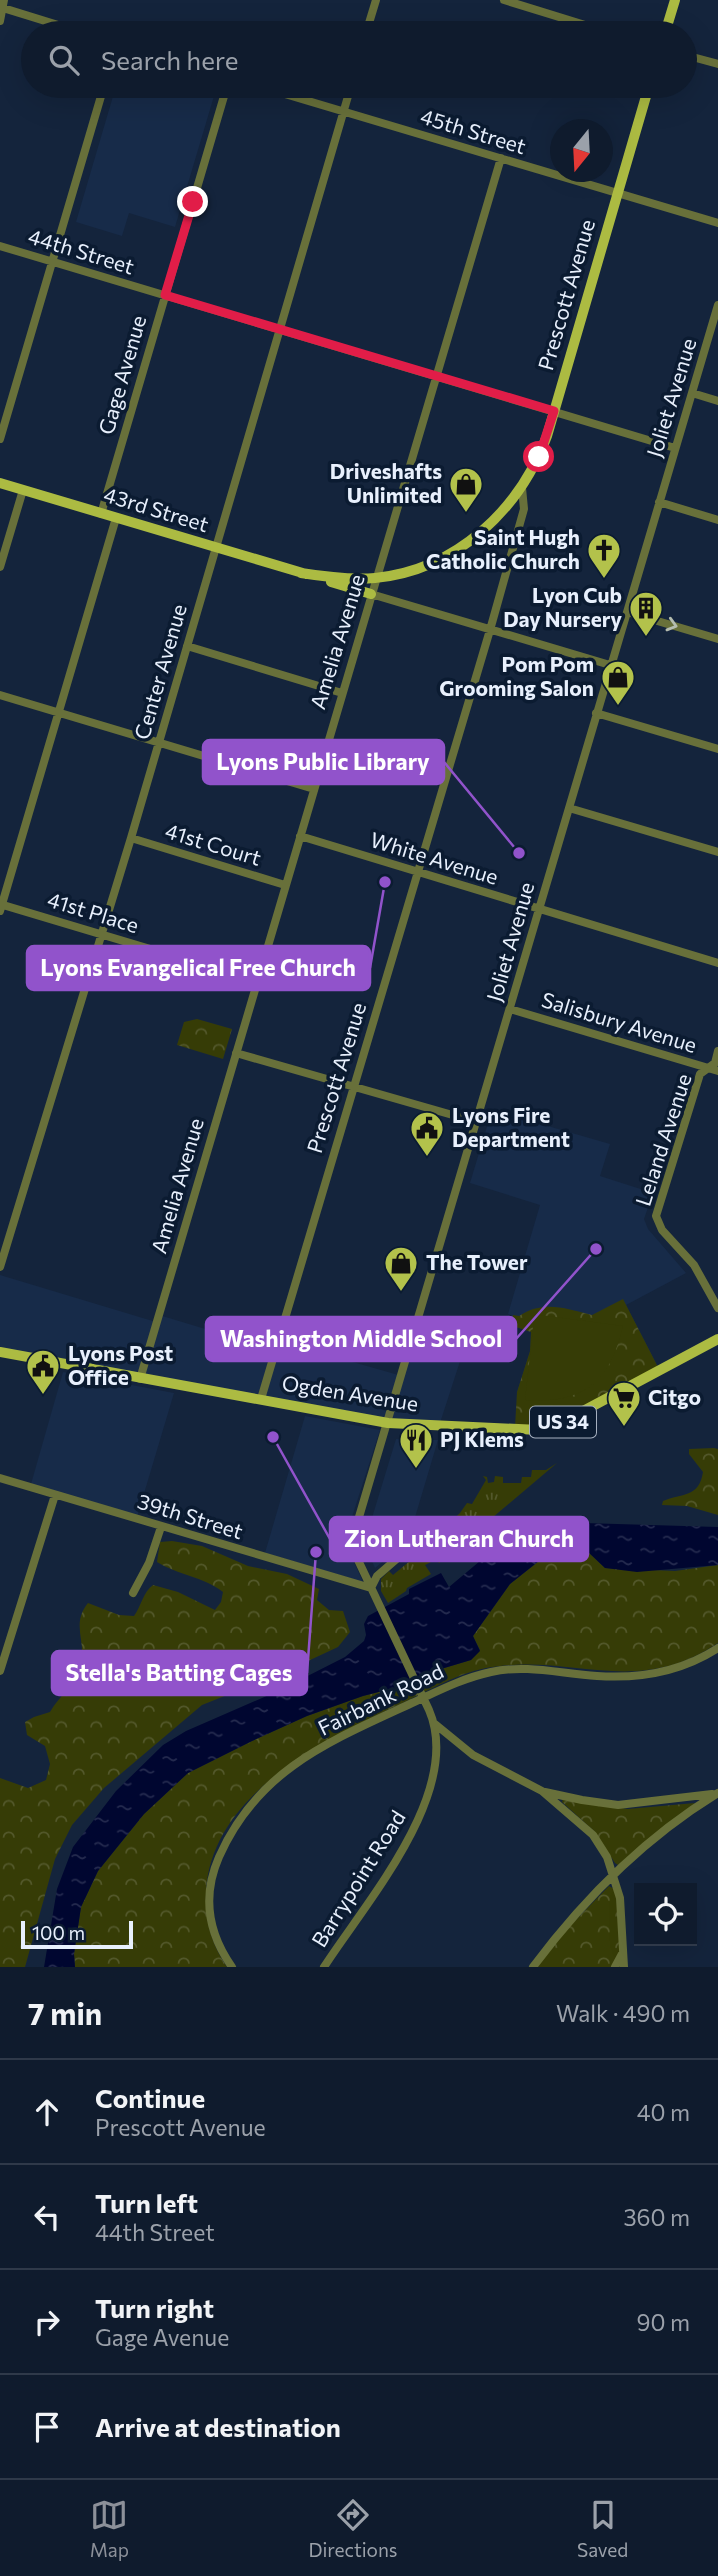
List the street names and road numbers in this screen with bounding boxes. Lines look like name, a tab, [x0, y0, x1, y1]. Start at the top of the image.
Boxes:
street label: 45th Street	[418, 103, 529, 158]
street label: Prescott Avenue	[532, 216, 599, 373]
street label: 44th Street	[26, 223, 137, 278]
street label: Gage Avenue	[93, 312, 150, 437]
street label: Joliet Avenue	[641, 335, 700, 460]
street label: 43rd Street	[101, 481, 212, 536]
street label: Amelia Avenue	[304, 571, 369, 712]
street label: Center Avenue	[128, 601, 191, 742]
street label: 41st Court	[163, 817, 264, 870]
street label: White Avenue	[367, 826, 501, 889]
street label: Joliet Avenue	[481, 879, 539, 1004]
street label: 41st Place	[45, 886, 142, 937]
street label: Salisbury Avenue	[539, 986, 700, 1057]
street label: Prescott Avenue	[301, 999, 370, 1156]
street label: Leland Avenue	[629, 1070, 696, 1209]
street label: Amelia Avenue	[145, 1115, 208, 1256]
street label: Ogden Avenue	[280, 1369, 420, 1416]
road number: US 34	[530, 1406, 596, 1438]
street label: 39th Street	[135, 1488, 246, 1543]
street label: Fairbank Road	[314, 1658, 447, 1740]
street label: Barrypoint Road	[306, 1805, 410, 1951]

